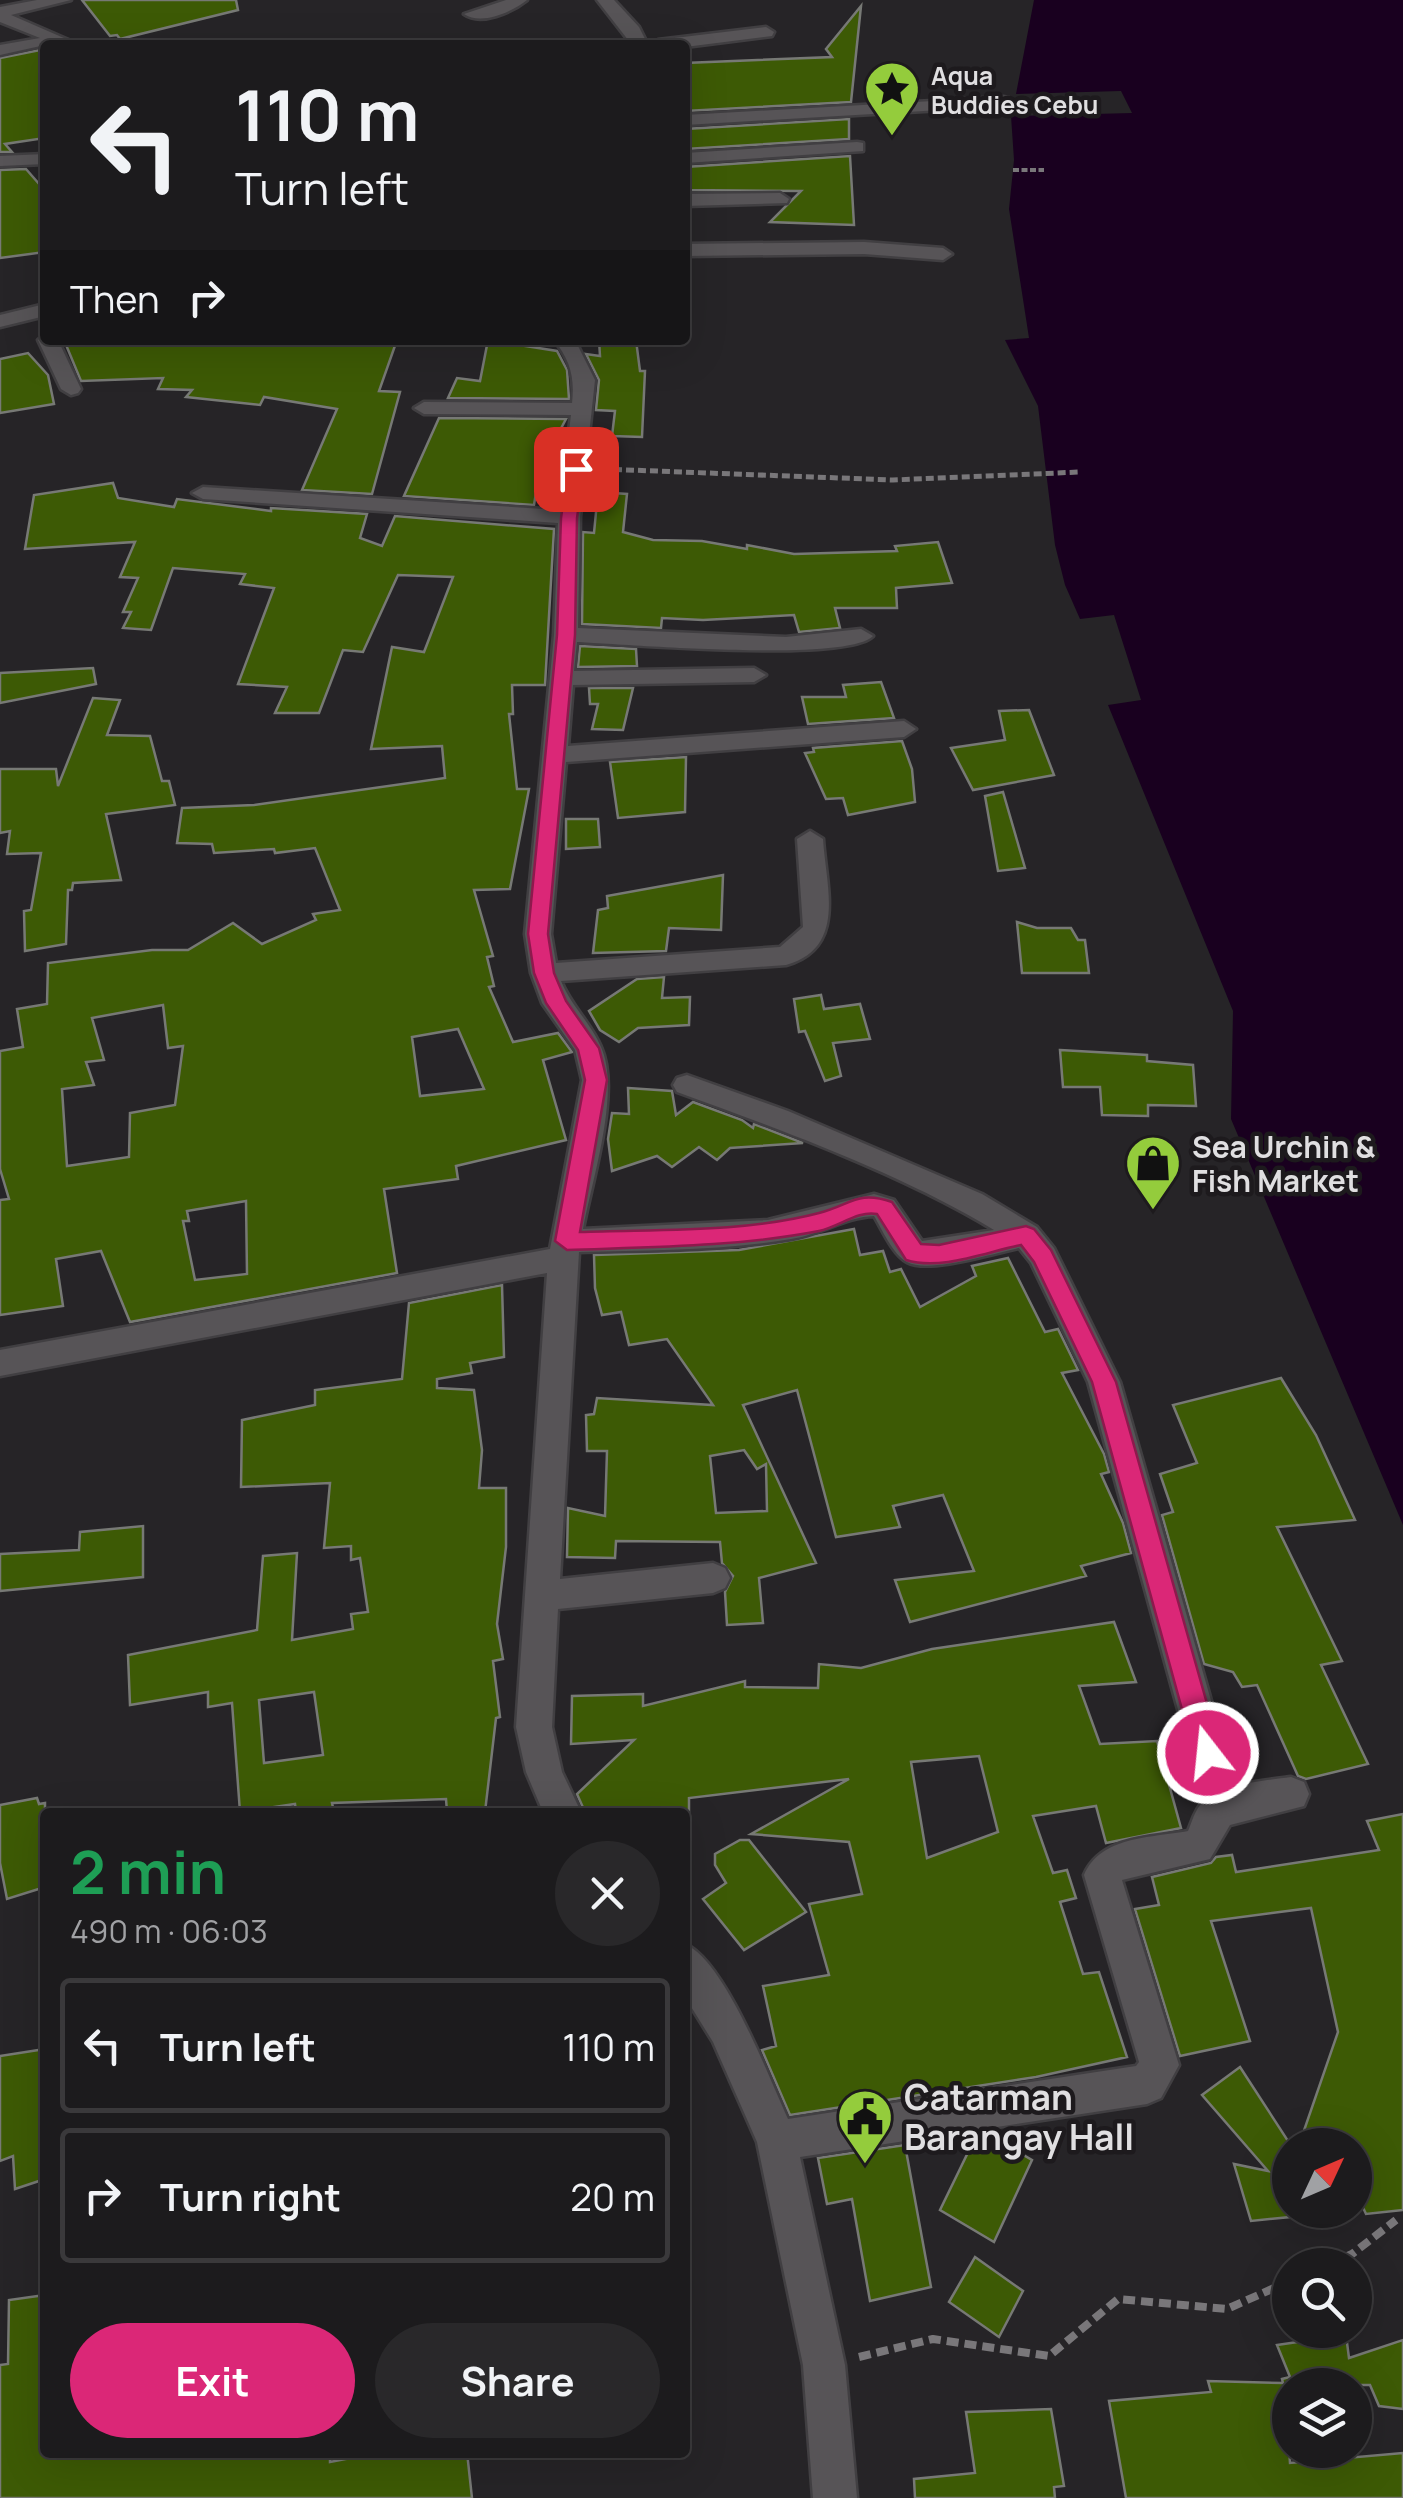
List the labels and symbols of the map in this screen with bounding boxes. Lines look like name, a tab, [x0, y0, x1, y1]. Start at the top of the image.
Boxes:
place label: Aqua Buddies Cebu	[931, 58, 1098, 122]
place icon: Aqua Buddies Cebu	[862, 59, 922, 138]
pin	[534, 427, 619, 512]
place label: Sea Urchin & Fish Market	[1192, 1126, 1375, 1201]
shop icon: Sea Urchin & Fish Market	[1123, 1133, 1183, 1212]
position arrow	[1156, 1701, 1260, 1805]
place label: Catarman Barangay Hall	[904, 2073, 1134, 2161]
public building icon: Catarman Barangay Hall	[835, 2087, 895, 2166]
north arrow	[1272, 2128, 1372, 2228]

